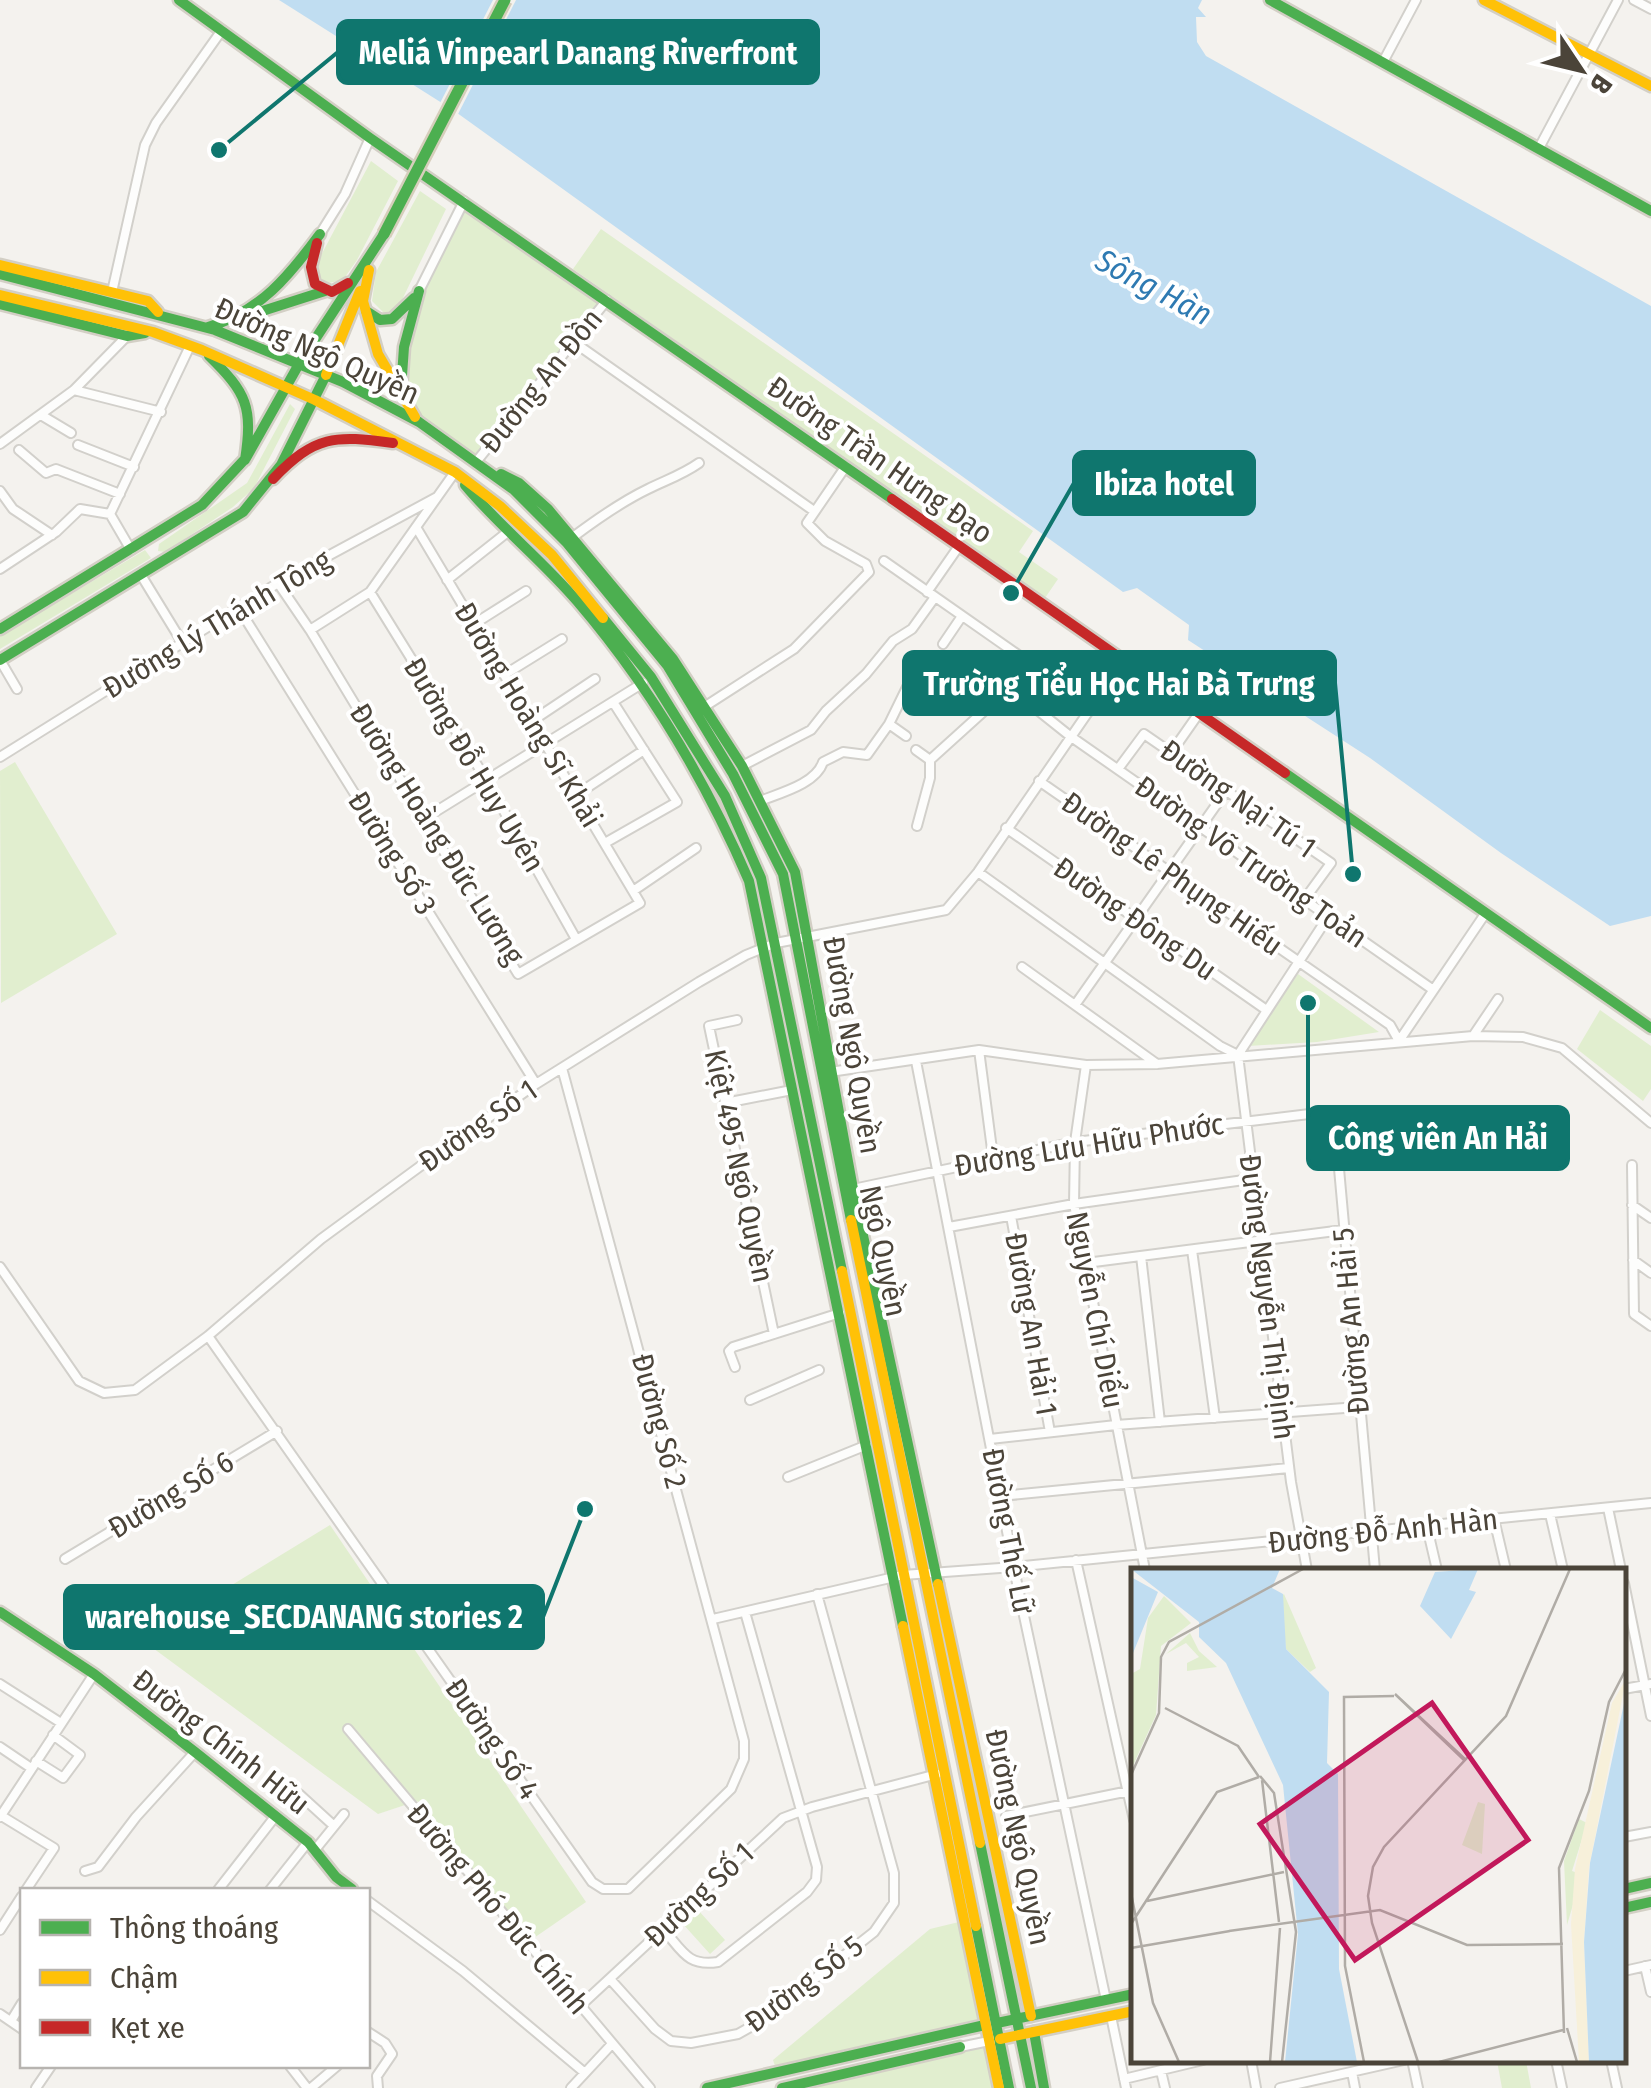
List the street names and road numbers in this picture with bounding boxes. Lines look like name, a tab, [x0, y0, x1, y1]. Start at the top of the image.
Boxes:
street label: Đường Ngô Quyền	[209, 290, 425, 412]
street label: Đường An Đồn	[472, 302, 610, 460]
street label: Đường Trần Hưng Đạo	[760, 369, 1000, 551]
street label: Đường Lý Thánh Tông	[96, 541, 338, 706]
street label: Đường Hoàng Sĩ Khải	[447, 596, 609, 834]
street label: Đường Đỗ Huy Uyên	[396, 651, 552, 879]
street label: Đường Hoàng Đức Lương	[342, 697, 532, 972]
street label: Đường Nại Tú 1	[1153, 732, 1323, 866]
street label: Đường Võ Trường Toản	[1128, 768, 1374, 956]
street label: Đường Lê Phụng Hiếu	[1055, 784, 1289, 964]
street label: Đường Số 3	[340, 785, 444, 921]
street label: Đường Đông Du	[1047, 850, 1223, 988]
street label: Đường Ngô Quyền	[815, 934, 889, 1156]
street label: Kiệt 495 Ngô Quyền	[697, 1046, 781, 1286]
street label: Đường Số 1	[412, 1072, 544, 1180]
street label: Đường Lưu Hữu Phước	[952, 1106, 1226, 1184]
street label: Đường Nguyễn Thị Định	[1232, 1152, 1302, 1442]
street label: Ngô Quyền	[852, 1182, 914, 1320]
street label: Nguyễn Chí Diểu	[1058, 1209, 1132, 1411]
street label: Đường An Hải 5	[1325, 1226, 1377, 1416]
street label: Đường An Hải 1	[997, 1230, 1065, 1418]
street label: Đường Số 2	[624, 1350, 694, 1492]
street label: Đường Số 6	[102, 1444, 240, 1546]
street label: Đường Thế Lữ	[974, 1445, 1042, 1617]
street label: Đường Đỗ Anh Hàn	[1266, 1501, 1500, 1561]
street label: Đường Chính Hữu	[125, 1662, 317, 1822]
street label: Đường Số 4	[437, 1672, 547, 1806]
street label: Đường Ngô Quyền	[978, 1726, 1058, 1948]
street label: Đường Phó Đức Chính	[399, 1796, 597, 2022]
street label: Đường Số 1	[637, 1835, 761, 1955]
street label: Đường Số 5	[738, 1928, 870, 2040]

